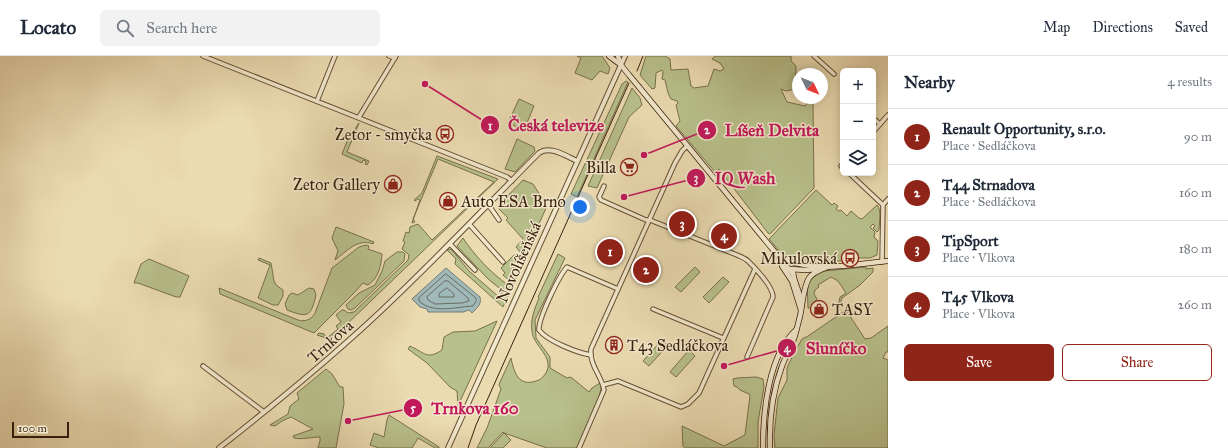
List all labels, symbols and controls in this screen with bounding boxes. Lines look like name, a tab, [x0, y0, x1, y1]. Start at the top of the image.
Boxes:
search box	[100, 10, 380, 46]
text: Locato	[20, 16, 76, 39]
icon: search	[114, 17, 136, 39]
text: Search here	[146, 19, 217, 37]
text: Map	[1043, 19, 1070, 36]
text: Directions	[1092, 19, 1153, 36]
text: Saved	[1175, 19, 1208, 36]
north arrow	[792, 68, 828, 104]
map controls	[840, 68, 876, 176]
button: +	[840, 68, 876, 104]
text: Nearby	[904, 72, 955, 93]
text: 4 results	[1167, 74, 1212, 90]
button: −	[840, 104, 876, 140]
callout: Česká televize	[480, 111, 612, 140]
text: Česká televize	[508, 115, 604, 136]
callout: Líšeň Delvita	[697, 115, 827, 144]
text: 1	[488, 119, 493, 133]
text: Líšeň Delvita	[725, 120, 820, 141]
text: Renault Opportunity, s.r.o.	[942, 120, 1106, 138]
text: 2	[704, 123, 711, 137]
bus stop icon: Zetor - smyčka	[435, 124, 455, 144]
place label: Zetor - smyčka	[335, 125, 432, 144]
text: 1	[914, 129, 920, 145]
text: 90 m	[1184, 129, 1212, 145]
text: Place · Sedláčkova	[942, 138, 1036, 154]
button: layers	[840, 140, 876, 176]
supermarket icon: Billa	[619, 157, 639, 177]
place label: Billa	[586, 158, 616, 177]
callout: IQ Wash	[686, 163, 783, 192]
text: IQ Wash	[715, 168, 776, 189]
text: 3	[694, 171, 699, 186]
shop icon: Zetor Gallery	[383, 174, 403, 194]
place label: Zetor Gallery	[293, 175, 381, 194]
text: T44 Strnadova	[942, 176, 1035, 194]
text: 2	[914, 185, 920, 201]
text: 160 m	[1179, 185, 1212, 201]
shop icon: Auto ESA Brno	[438, 191, 458, 211]
place label: Auto ESA Brno	[460, 192, 566, 211]
text: Place · Sedláčkova	[942, 194, 1036, 210]
your location	[570, 197, 590, 217]
pin: 3	[669, 209, 695, 239]
street label: Novolíšeňská	[492, 218, 545, 306]
pin: 4	[711, 221, 737, 251]
text: TipSport	[942, 232, 999, 250]
pin: 1	[597, 237, 623, 267]
text: 3	[914, 241, 920, 257]
text: 180 m	[1179, 241, 1212, 257]
bus stop icon: Mikulovská	[840, 248, 860, 268]
place label: Mikulovská	[760, 249, 837, 268]
text: Place · Vlkova	[942, 250, 1015, 266]
pin: 2	[633, 255, 659, 285]
text: T45 Vlkova	[942, 288, 1014, 306]
text: 4	[913, 297, 921, 313]
text: 260 m	[1178, 297, 1212, 313]
shop icon: TASY	[809, 299, 829, 319]
place label: TASY	[832, 300, 874, 319]
text: Place · Vlkova	[942, 306, 1015, 322]
street label: Trnkova	[304, 316, 357, 367]
callout: Sluníčko	[777, 334, 874, 363]
building icon: T43 Sedláčkova	[604, 335, 624, 355]
place label: T43 Sedláčkova	[627, 336, 728, 355]
text: Sluníčko	[806, 338, 867, 359]
text: 4	[784, 341, 792, 356]
button: Save	[904, 344, 1054, 381]
button: Share	[1062, 344, 1212, 381]
callout: Trnkova 160	[403, 394, 527, 423]
text: Trnkova 160	[430, 398, 519, 419]
text: 5	[410, 401, 416, 415]
scale bar	[12, 420, 69, 439]
text: 100 m	[18, 422, 47, 435]

